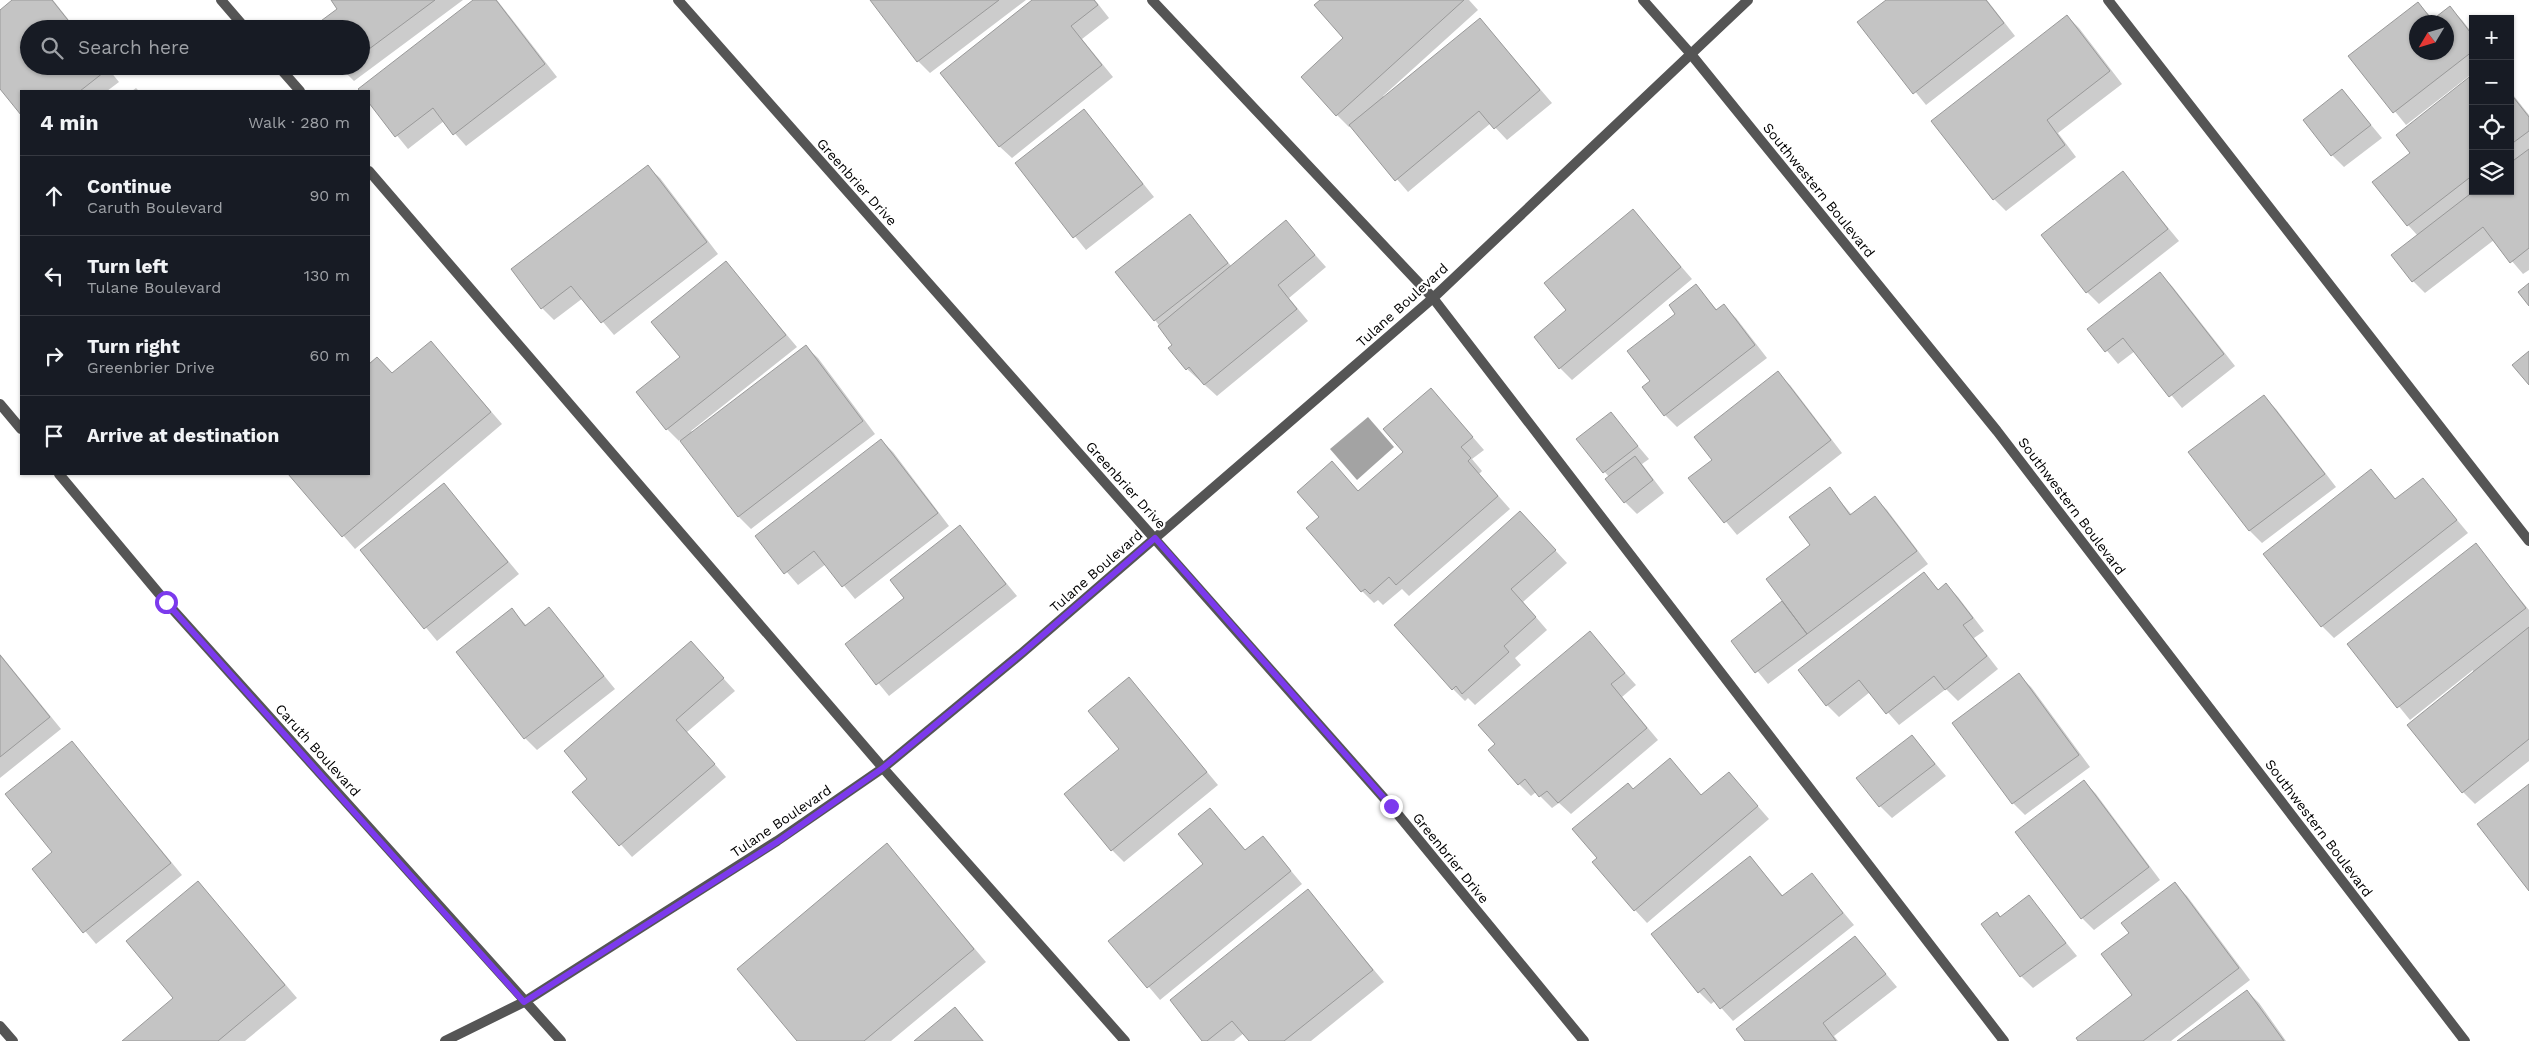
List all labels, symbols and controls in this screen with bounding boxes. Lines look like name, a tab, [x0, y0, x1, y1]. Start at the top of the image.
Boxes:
north arrow	[2409, 15, 2454, 60]
map controls	[2469, 15, 2514, 195]
button: +	[2469, 15, 2514, 60]
search box	[20, 20, 370, 75]
icon: search	[38, 34, 66, 62]
text: Search here	[78, 36, 189, 59]
button: −	[2469, 60, 2514, 105]
button: locate	[2469, 105, 2514, 150]
text: 4 min	[40, 110, 98, 135]
text: Walk · 280 m	[248, 113, 350, 132]
street label: Southwestern Boulevard	[1760, 120, 1878, 260]
street label: Greenbrier Drive	[814, 135, 900, 229]
button: layers	[2469, 150, 2514, 195]
text: Continue	[87, 175, 171, 198]
icon: ahead	[40, 182, 68, 210]
text: 90 m	[309, 186, 350, 205]
text: Caruth Boulevard	[87, 198, 223, 217]
text: Turn left	[87, 255, 168, 278]
street label: Tulane Boulevard	[1353, 260, 1451, 350]
icon: left	[40, 262, 68, 290]
text: 130 m	[304, 266, 350, 285]
text: Tulane Boulevard	[87, 278, 221, 297]
text: Turn right	[87, 335, 180, 358]
icon: right	[40, 342, 68, 370]
text: 60 m	[310, 346, 350, 365]
text: Greenbrier Drive	[87, 358, 215, 377]
icon: arrive	[40, 422, 68, 450]
text: Arrive at destination	[87, 424, 279, 447]
street label: Southwestern Boulevard	[2015, 434, 2129, 578]
street label: Greenbrier Drive	[1083, 438, 1169, 532]
street label: Tulane Boulevard	[1046, 526, 1146, 616]
route start	[155, 591, 178, 614]
street label: Caruth Boulevard	[272, 700, 364, 800]
street label: Southwestern Boulevard	[2262, 756, 2376, 900]
street label: Tulane Boulevard	[728, 782, 834, 860]
route end	[1380, 795, 1403, 818]
street label: Greenbrier Drive	[1410, 810, 1492, 906]

